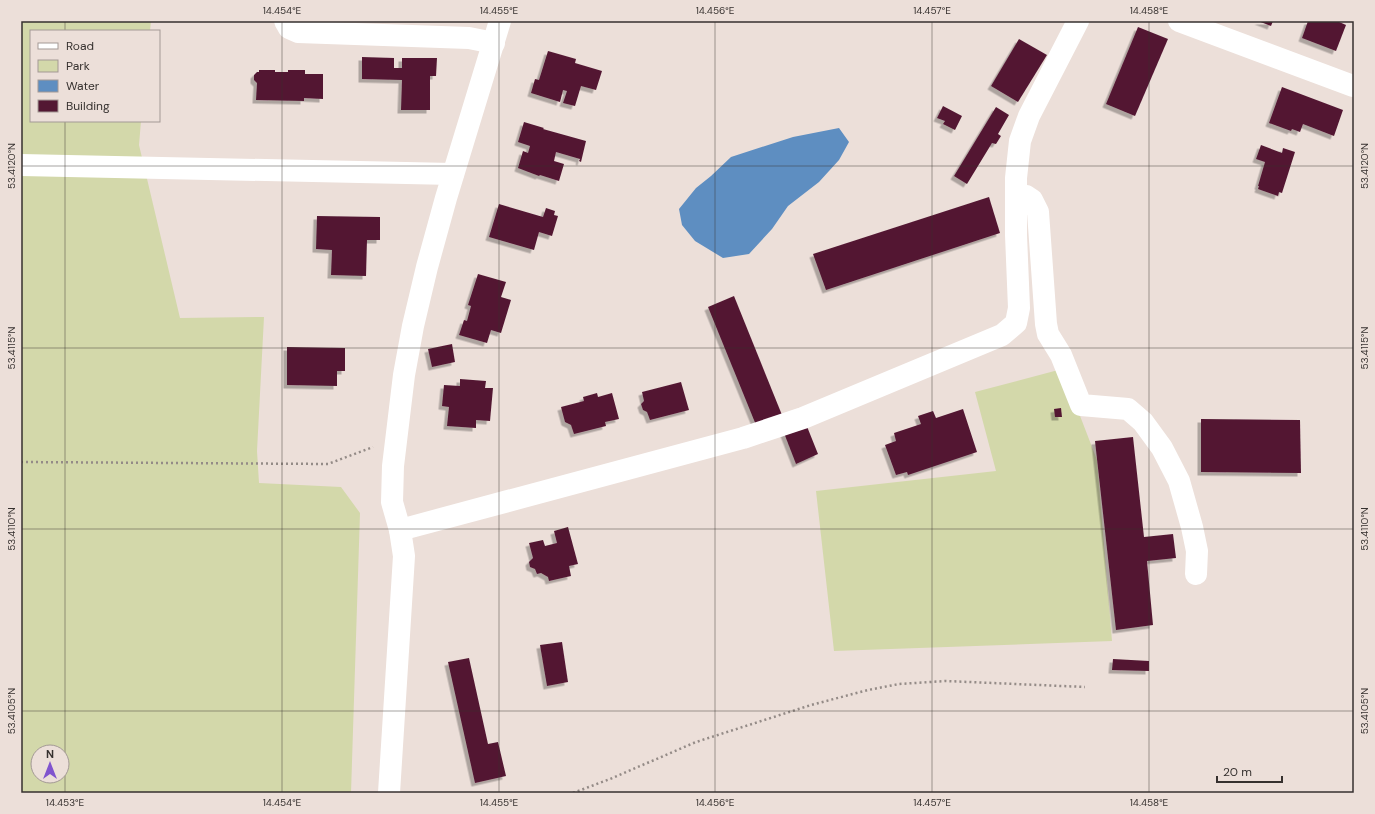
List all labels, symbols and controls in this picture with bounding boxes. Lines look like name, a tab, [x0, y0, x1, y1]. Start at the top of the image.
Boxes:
text: 14.454°E	[263, 4, 302, 17]
text: 14.455°E	[480, 4, 519, 17]
text: 14.456°E	[696, 4, 735, 17]
text: 14.457°E	[913, 4, 951, 17]
text: 14.458°E	[1130, 4, 1169, 17]
legend	[30, 30, 160, 122]
text: Road	[66, 38, 94, 54]
text: Park	[66, 58, 90, 74]
text: Water	[66, 78, 100, 94]
text: Building	[66, 98, 110, 114]
text: 53.4120°N	[5, 143, 18, 189]
text: 53.4120°N	[1358, 143, 1371, 189]
text: 53.4115°N	[5, 327, 18, 369]
text: 53.4115°N	[1358, 327, 1371, 369]
text: 53.4110°N	[5, 507, 18, 551]
text: 53.4110°N	[1358, 507, 1371, 551]
text: 53.4105°N	[5, 688, 18, 734]
text: 53.4105°N	[1358, 688, 1371, 734]
north arrow	[30, 744, 70, 784]
text: N	[46, 747, 54, 761]
scale bar	[1217, 758, 1282, 784]
text: 20 m	[1223, 764, 1252, 780]
text: 14.453°E	[46, 796, 85, 809]
text: 14.454°E	[263, 796, 302, 809]
text: 14.455°E	[480, 796, 519, 809]
text: 14.456°E	[696, 796, 735, 809]
text: 14.457°E	[913, 796, 951, 809]
text: 14.458°E	[1130, 796, 1169, 809]

